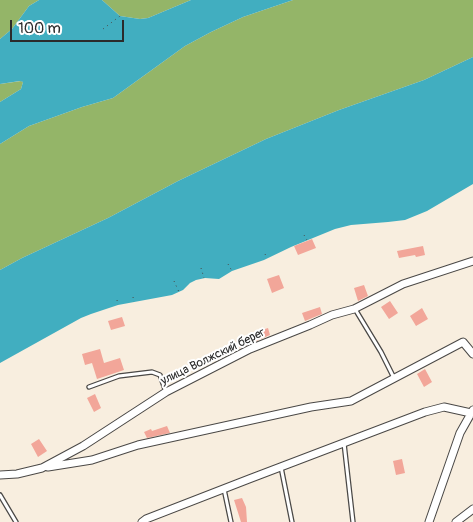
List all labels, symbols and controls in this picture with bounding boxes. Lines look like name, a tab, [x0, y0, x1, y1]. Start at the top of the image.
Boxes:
scale bar	[12, 10, 126, 42]
text: 100 m	[18, 19, 61, 38]
street label: улица Волжский берег	[159, 326, 267, 388]

